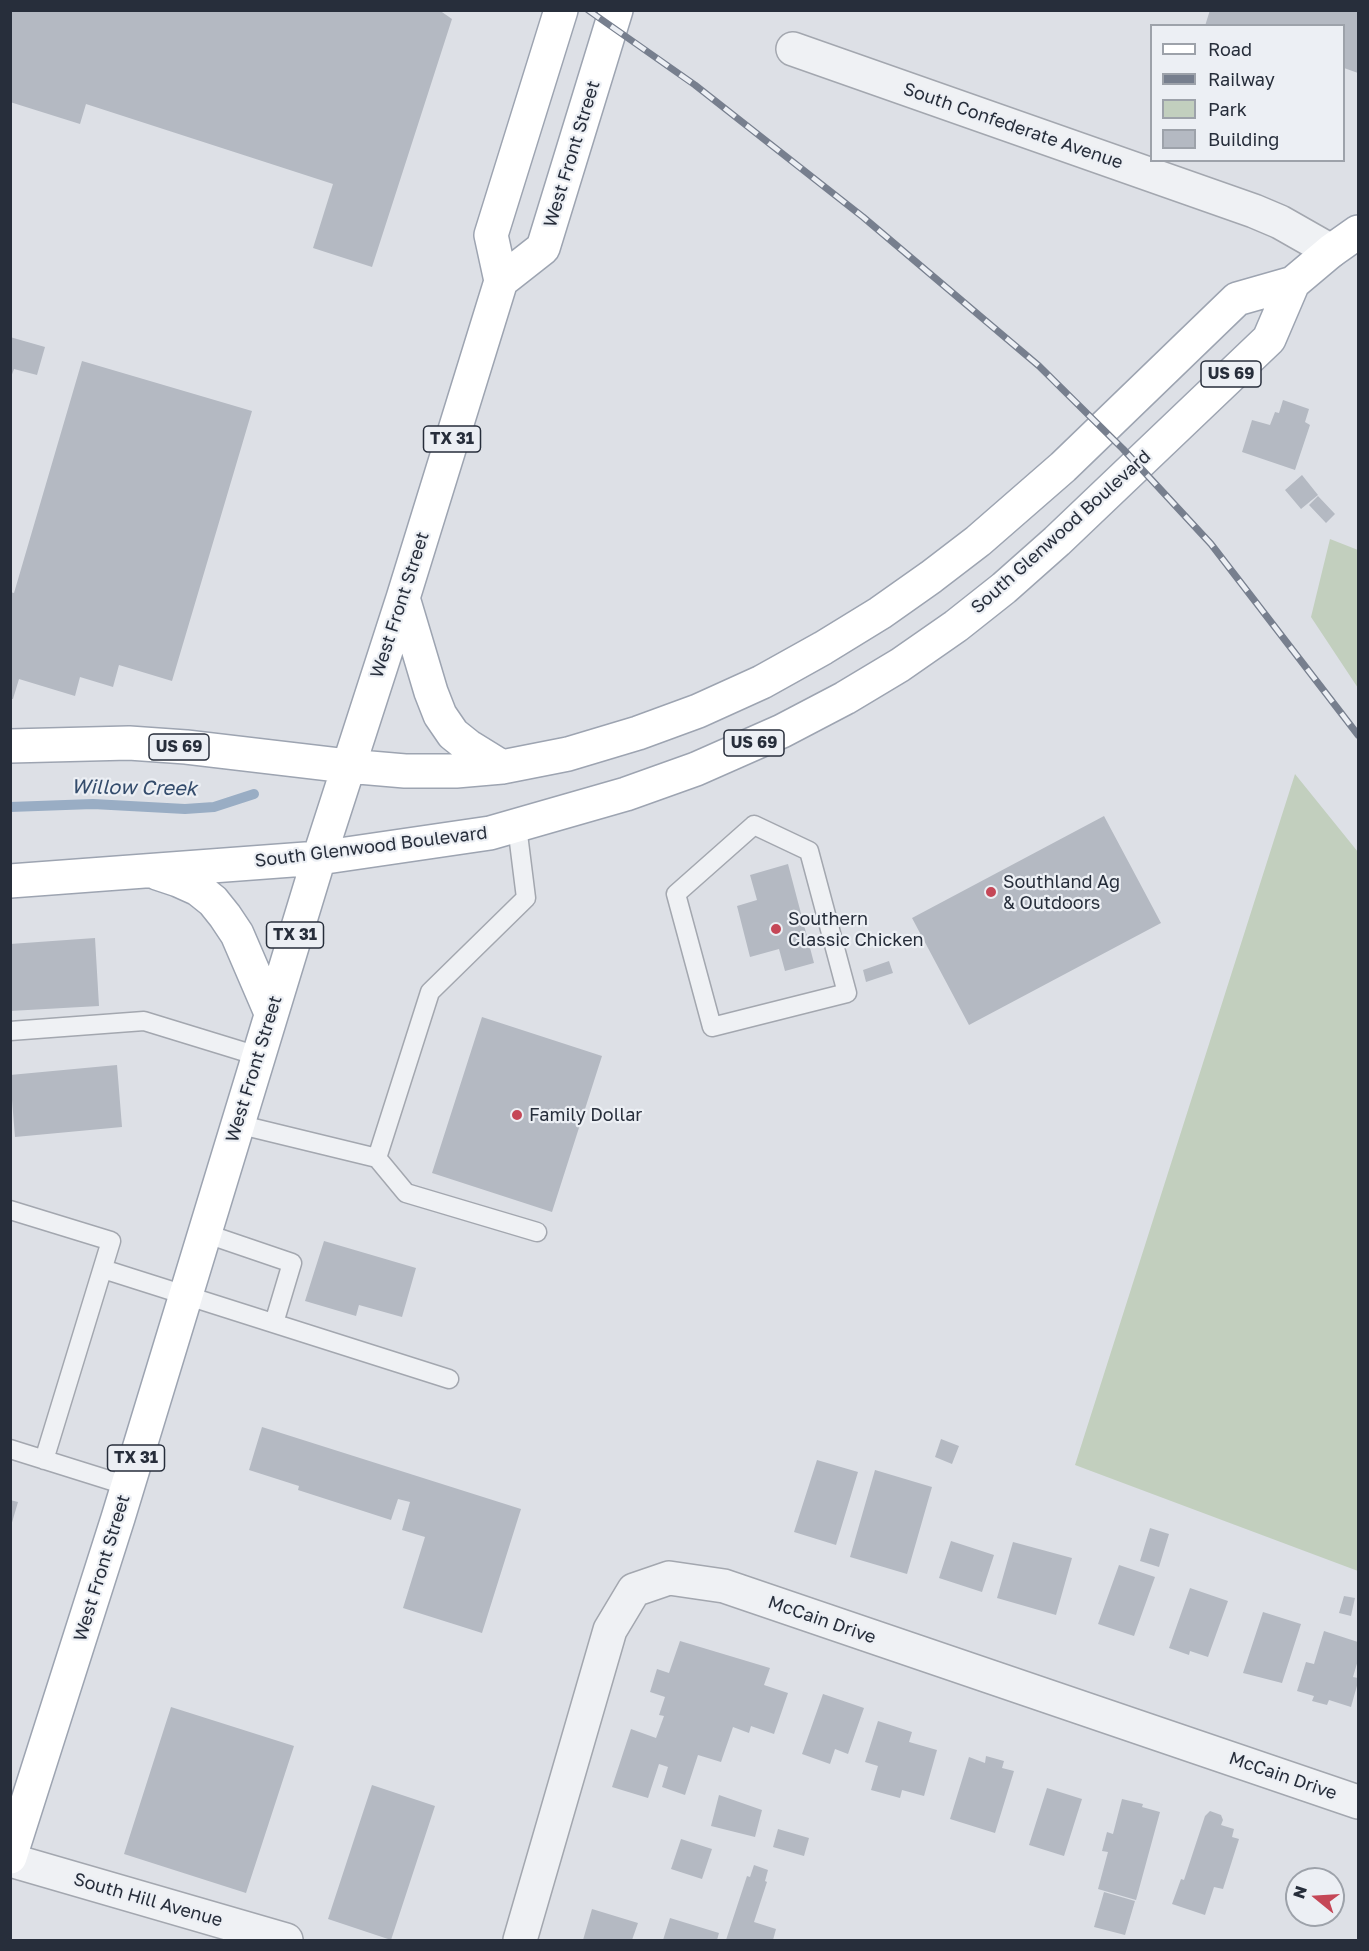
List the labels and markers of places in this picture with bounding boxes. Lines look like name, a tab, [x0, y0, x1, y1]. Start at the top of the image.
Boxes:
place label: Southland Ag & Outdoors	[1003, 871, 1120, 914]
marker: Southland Ag & Outdoors	[984, 885, 998, 899]
place label: Southern Classic Chicken	[788, 908, 924, 950]
marker: Southern Classic Chicken	[769, 922, 783, 936]
place label: Family Dollar	[529, 1104, 642, 1126]
marker: Family Dollar	[510, 1108, 524, 1122]

